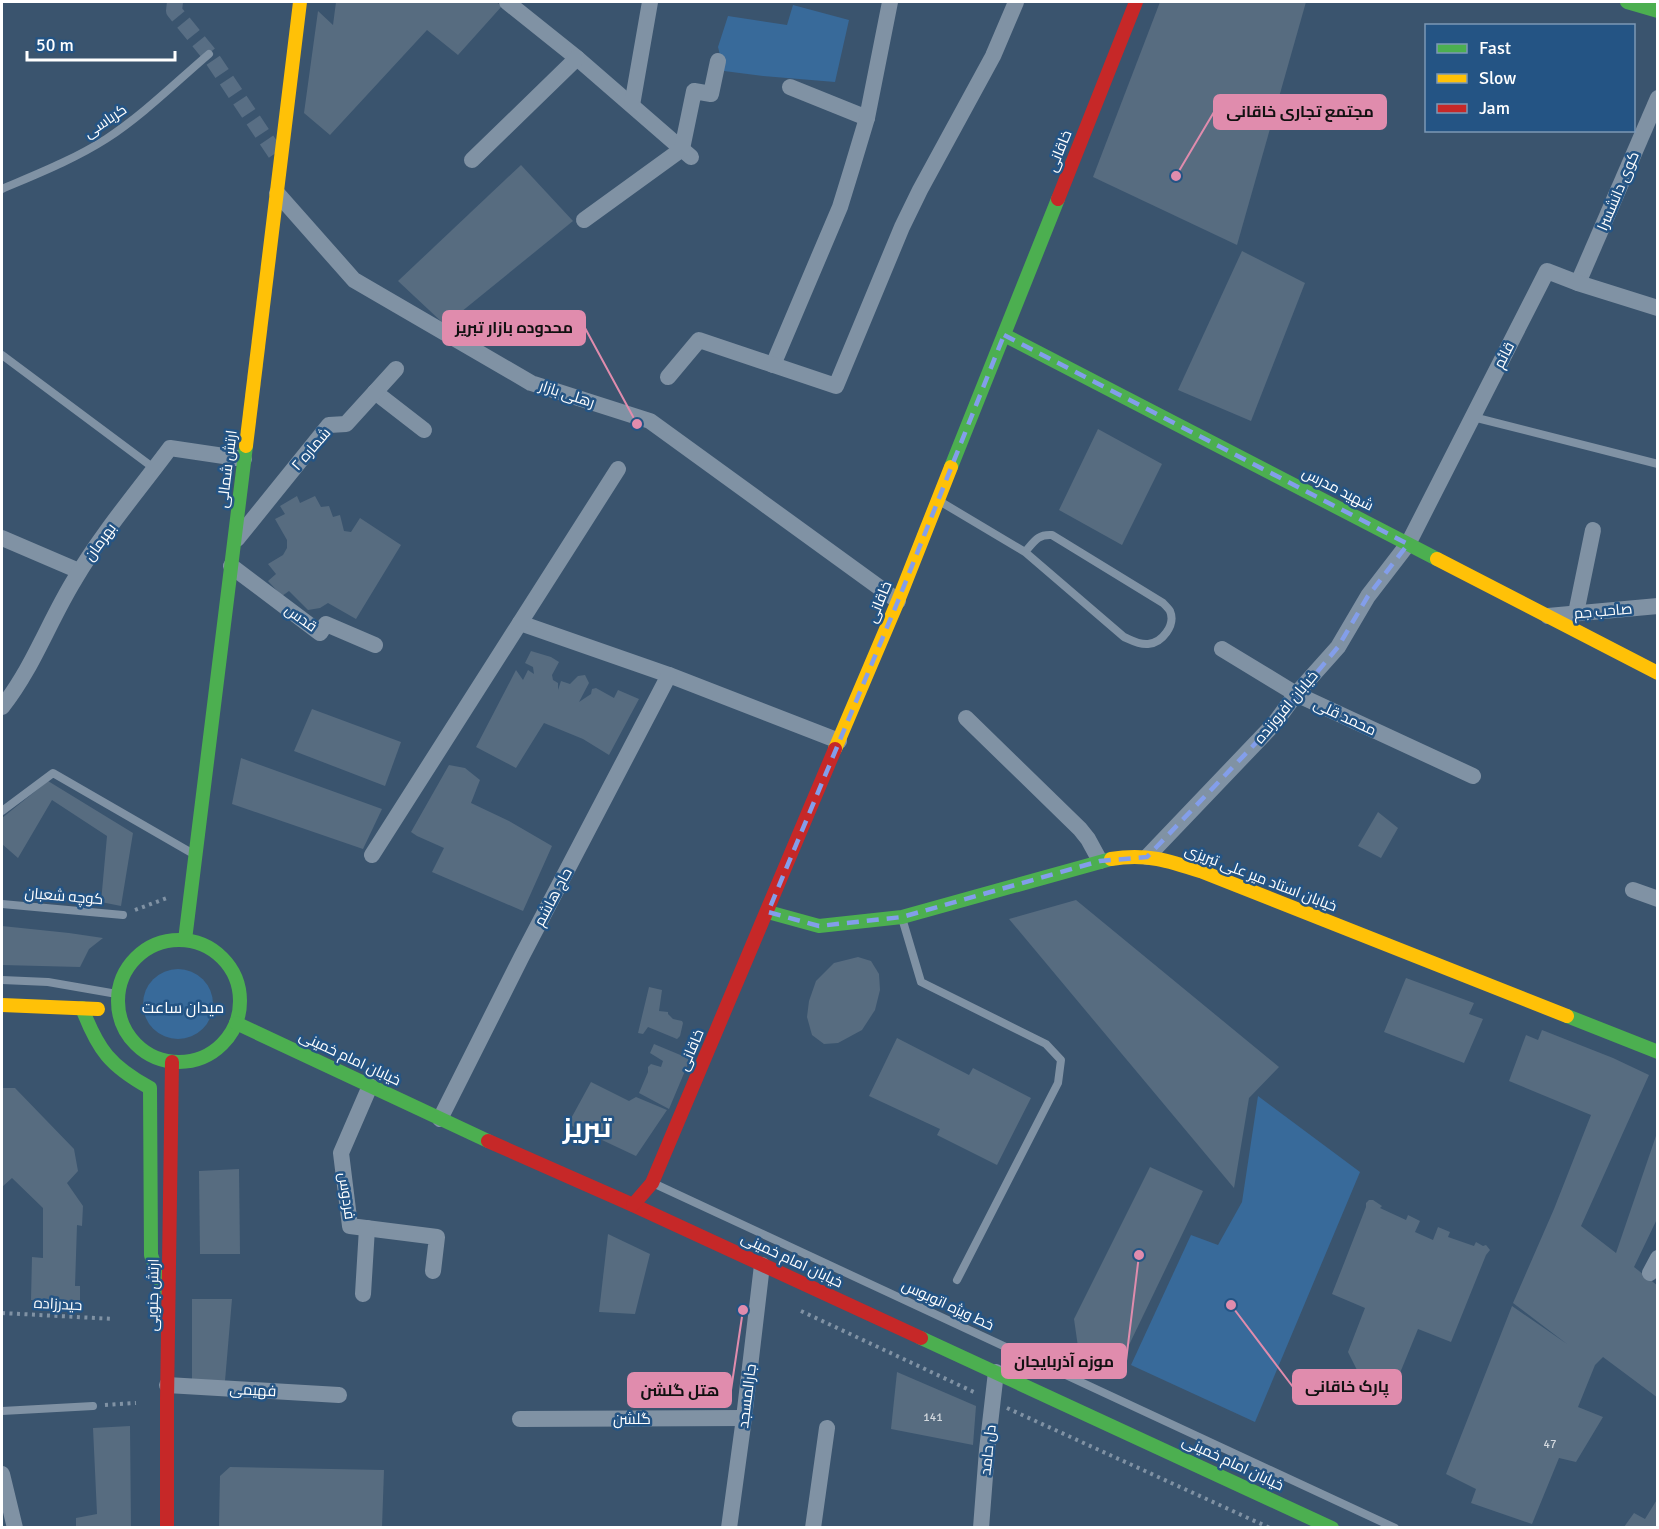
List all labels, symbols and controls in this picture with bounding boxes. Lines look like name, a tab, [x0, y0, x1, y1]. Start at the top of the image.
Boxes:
scale bar	[27, 24, 176, 62]
legend	[1425, 24, 1635, 132]
text: 50 m	[36, 34, 74, 56]
text: Fast	[1479, 37, 1511, 59]
text: Slow	[1479, 67, 1516, 89]
callout: مجتمع تجاری خاقانی	[1214, 95, 1386, 129]
text: Jam	[1479, 97, 1510, 119]
street label: کرباسی	[80, 100, 130, 143]
text: مجتمع تجاری خاقانی	[1226, 102, 1374, 122]
street label: خاقانی	[1042, 127, 1076, 175]
street label: کوی دانشسرا	[1593, 149, 1644, 234]
callout: محدوده بازار تبریز	[443, 311, 585, 345]
text: محدوده بازار تبریز	[454, 318, 573, 338]
street label: قائم	[1490, 339, 1519, 372]
street label: رهلی بازار	[536, 376, 597, 412]
street label: شماره ۲	[288, 424, 334, 474]
street label: ارتش شمالی	[213, 429, 242, 509]
street label: شهید مدرس	[1299, 463, 1377, 516]
street label: بهرمان	[80, 520, 121, 565]
street label: خاقانی	[862, 578, 896, 626]
street label: صاحب جم	[1573, 599, 1633, 624]
street label: قدس	[281, 600, 321, 636]
street label: خیابان افروزنده	[1250, 667, 1322, 748]
street label: محمد قلی	[1310, 695, 1379, 740]
street label: خیابان استاد میر علی تبریزی	[1182, 841, 1340, 916]
street label: حاج هاشم	[530, 865, 578, 930]
street label: کوچه شعبان	[24, 884, 104, 909]
district label: میدان ساعت	[142, 998, 224, 1018]
street label: خاقانی	[674, 1026, 709, 1074]
street label: خیابان امام خمینی	[296, 1027, 404, 1090]
district label: تبریز	[562, 1112, 612, 1145]
street label: فردوس	[334, 1171, 359, 1221]
street label: خیابان امام خمینی	[738, 1229, 846, 1292]
street label: ارتش جنوبی	[143, 1259, 164, 1332]
street label: خط ویژه اتوبوس	[899, 1276, 997, 1335]
street label: حیدرزاده	[33, 1294, 83, 1314]
callout: موزه آذربایجان	[1002, 1344, 1126, 1378]
text: موزه آذربایجان	[1014, 1352, 1114, 1372]
street label: جارالمسجد	[734, 1363, 760, 1429]
callout: پارک خاقانی	[1293, 1370, 1401, 1404]
callout: هتل گلشن	[628, 1373, 731, 1407]
text: پارک خاقانی	[1305, 1377, 1389, 1398]
street label: فهیمی	[229, 1380, 277, 1401]
text: هتل گلشن	[641, 1381, 719, 1401]
street label: گلشن	[613, 1410, 651, 1429]
house number: 141	[923, 1410, 943, 1425]
street label: دل حامد	[976, 1424, 1000, 1476]
street label: خیابان امام خمینی	[1179, 1432, 1287, 1495]
house number: 47	[1544, 1437, 1556, 1452]

